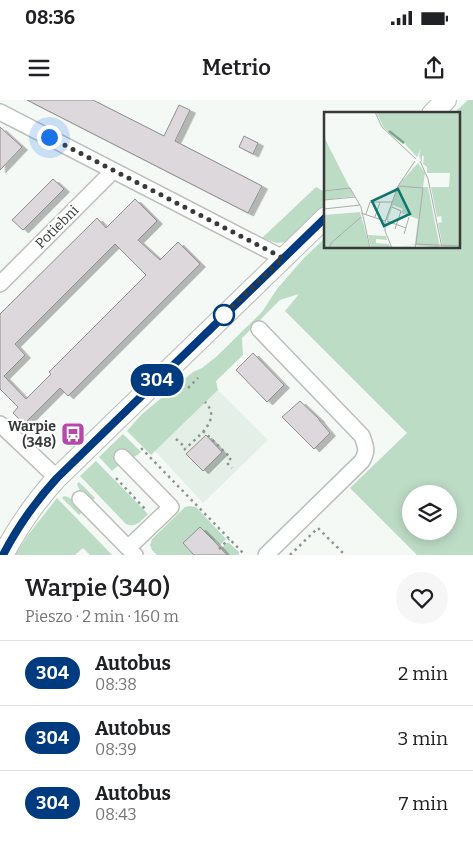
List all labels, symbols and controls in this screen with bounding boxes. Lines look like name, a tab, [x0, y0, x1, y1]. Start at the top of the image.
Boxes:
text: 08:36	[25, 6, 75, 29]
icon: menu	[25, 54, 53, 82]
text: Metrio	[202, 54, 271, 81]
icon: share	[420, 54, 448, 82]
inset map	[324, 112, 460, 249]
your location	[37, 125, 62, 150]
street label: Potiebni	[32, 202, 82, 252]
unlabelled marker	[213, 304, 235, 326]
line badge: 304	[128, 364, 186, 396]
text: 304	[141, 369, 173, 391]
place label: Warpie (348)	[8, 418, 56, 451]
bus stop icon: Warpie (348)	[60, 421, 86, 447]
map controls	[402, 485, 457, 540]
button: layers	[402, 485, 457, 540]
button: heart	[396, 572, 448, 624]
text: Warpie (340)	[25, 574, 170, 602]
text: Pieszo · 2 min · 160 m	[25, 607, 179, 626]
text: Autobus	[95, 652, 171, 675]
text: 304	[36, 662, 69, 684]
text: 2 min	[398, 662, 448, 685]
text: 08:38	[95, 675, 137, 694]
text: Autobus	[95, 717, 171, 740]
text: 304	[36, 727, 69, 749]
text: 3 min	[398, 727, 448, 750]
text: 08:39	[95, 740, 137, 759]
text: Autobus	[95, 782, 171, 805]
text: 304	[36, 792, 69, 814]
text: 7 min	[399, 792, 448, 815]
text: 08:43	[95, 805, 137, 824]

